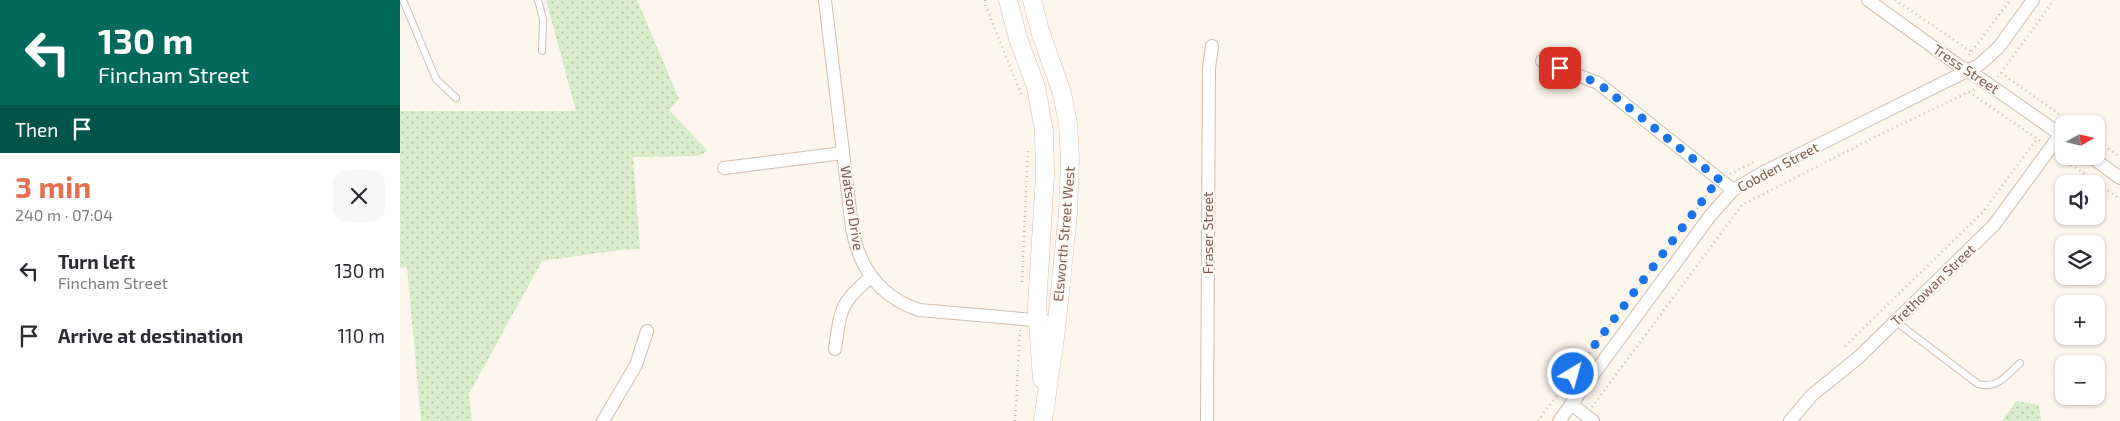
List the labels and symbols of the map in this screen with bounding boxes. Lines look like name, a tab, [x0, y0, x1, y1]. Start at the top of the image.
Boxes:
street label: Tress Street	[1930, 40, 2003, 97]
pin	[1539, 47, 1581, 89]
north arrow	[2055, 115, 2105, 165]
street label: Cobden Street	[1734, 138, 1821, 195]
street label: Watson Drive	[837, 164, 868, 252]
street label: Elsworth Street West	[1049, 166, 1078, 302]
street label: Fraser Street	[1199, 192, 1216, 274]
street label: Trethowan Street	[1887, 240, 1978, 329]
position arrow	[1546, 347, 1598, 399]

